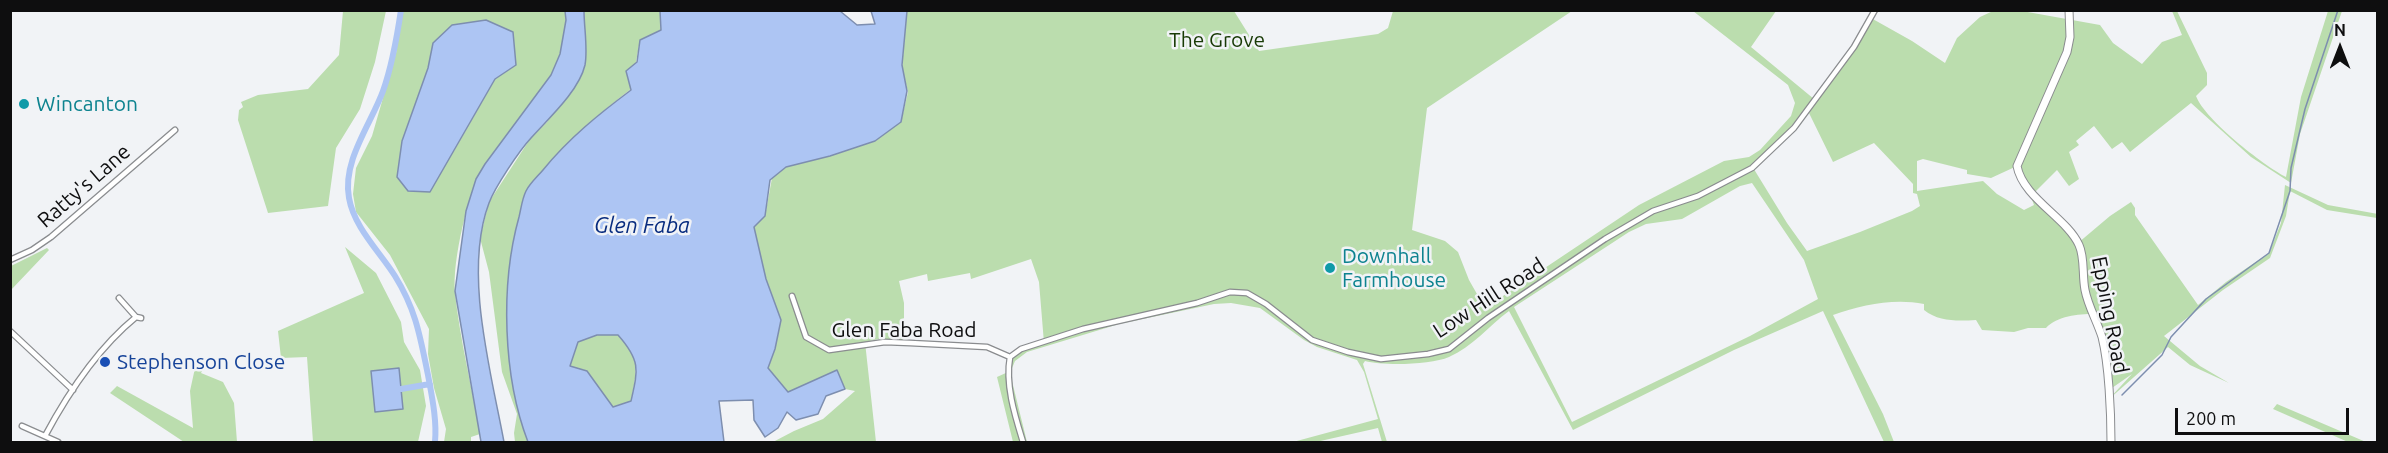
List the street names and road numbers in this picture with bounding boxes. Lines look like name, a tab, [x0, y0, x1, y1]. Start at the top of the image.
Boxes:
street label: Ratty's Lane	[33, 139, 135, 233]
street label: Low Hill Road	[1428, 253, 1550, 343]
street label: Epping Road	[2086, 254, 2134, 376]
street label: Glen Faba Road	[831, 317, 977, 343]

